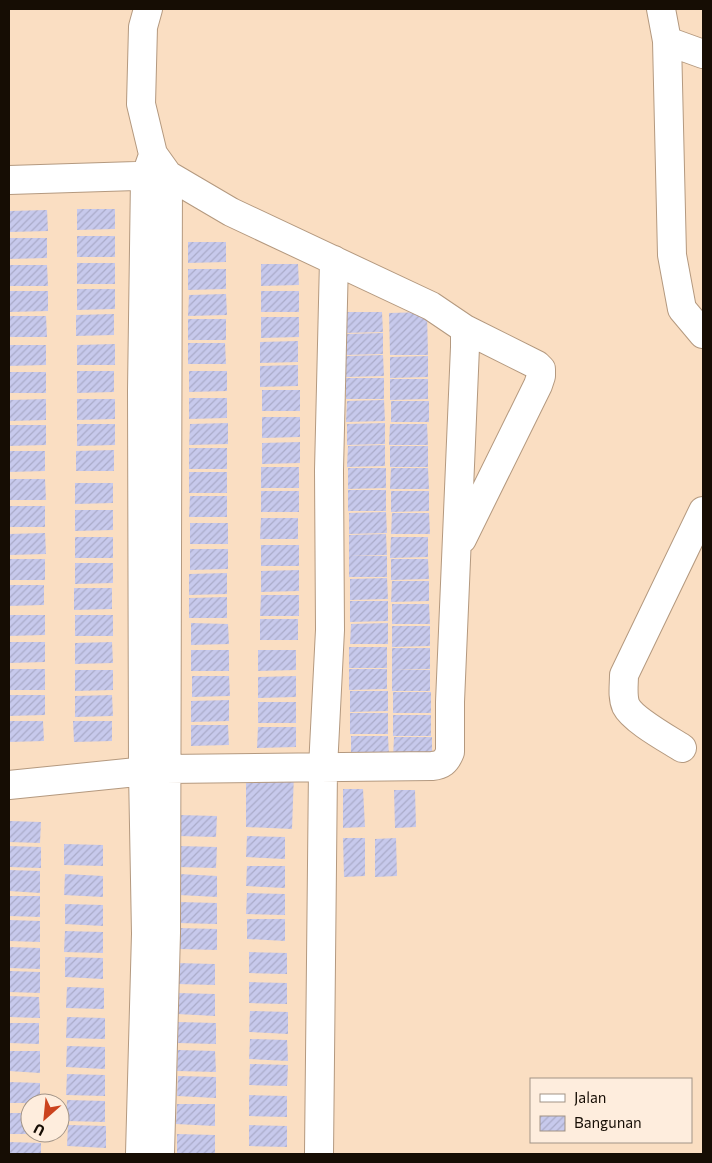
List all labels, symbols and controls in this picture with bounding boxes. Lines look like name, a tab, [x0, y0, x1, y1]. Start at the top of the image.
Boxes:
legend	[530, 1078, 692, 1143]
text: Jalan	[574, 1088, 606, 1106]
north arrow	[20, 1093, 70, 1143]
text: Bangunan	[574, 1113, 642, 1131]
text: U	[30, 1120, 47, 1140]

